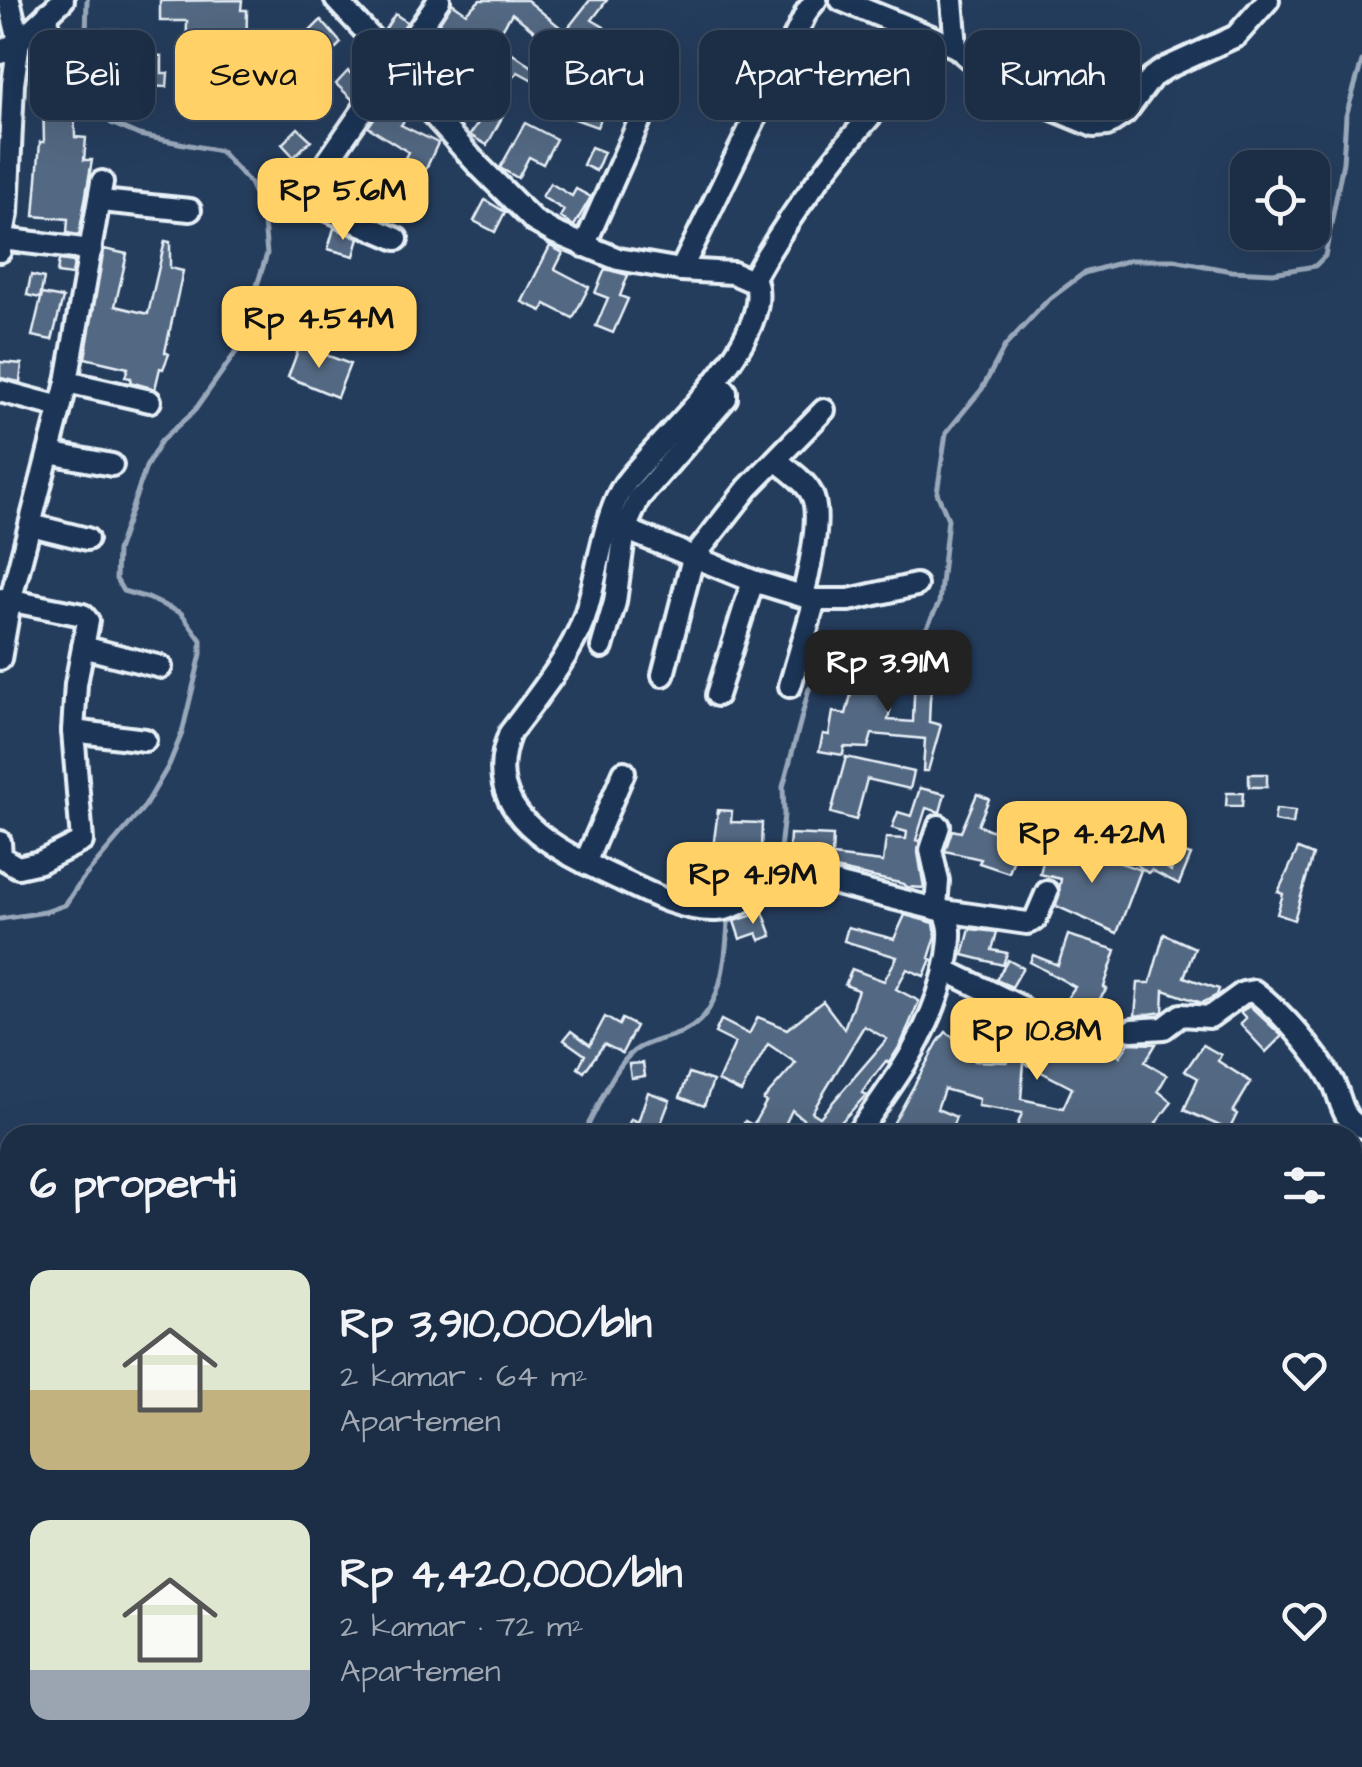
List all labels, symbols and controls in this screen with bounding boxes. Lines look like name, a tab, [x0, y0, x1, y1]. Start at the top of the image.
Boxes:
chip: Beli	[30, 30, 155, 120]
chip: Sewa	[175, 30, 332, 120]
chip: Filter	[352, 30, 510, 120]
chip: Baru	[530, 30, 679, 120]
chip: Apartemen	[699, 30, 945, 120]
chip: Rumah	[965, 30, 1140, 120]
map controls	[1230, 150, 1330, 250]
button: locate	[1230, 150, 1330, 250]
pin: Rp 5.6M	[251, 158, 435, 243]
text: Rp 5.6M	[279, 168, 407, 213]
pin: Rp 4.54M	[216, 286, 422, 371]
text: Rp 4.54M	[244, 296, 394, 341]
pin: Rp 3.91M	[785, 630, 991, 715]
text: Rp 3.91M	[827, 640, 950, 685]
pin: Rp 4.42M	[989, 801, 1195, 886]
text: Rp 4.42M	[1019, 811, 1165, 856]
pin: Rp 4.19M	[650, 842, 856, 927]
text: Rp 4.19M	[689, 852, 817, 897]
pin: Rp 10.8M	[934, 998, 1140, 1083]
text: Rp 10.8M	[972, 1008, 1102, 1053]
text: 6 properti	[30, 1156, 236, 1214]
icon: filters	[1277, 1158, 1332, 1213]
text: Rp 3,910,000/bln	[340, 1296, 652, 1354]
icon: home	[110, 1310, 230, 1430]
icon: heart	[1277, 1343, 1332, 1398]
text: 2 kamar · 64 m²	[340, 1354, 588, 1399]
text: Apartemen	[340, 1399, 501, 1444]
text: Rp 4,420,000/bln	[340, 1546, 683, 1604]
icon: home	[110, 1560, 230, 1680]
icon: heart	[1277, 1593, 1332, 1648]
text: 2 kamar · 72 m²	[340, 1604, 584, 1649]
text: Apartemen	[340, 1649, 501, 1694]

